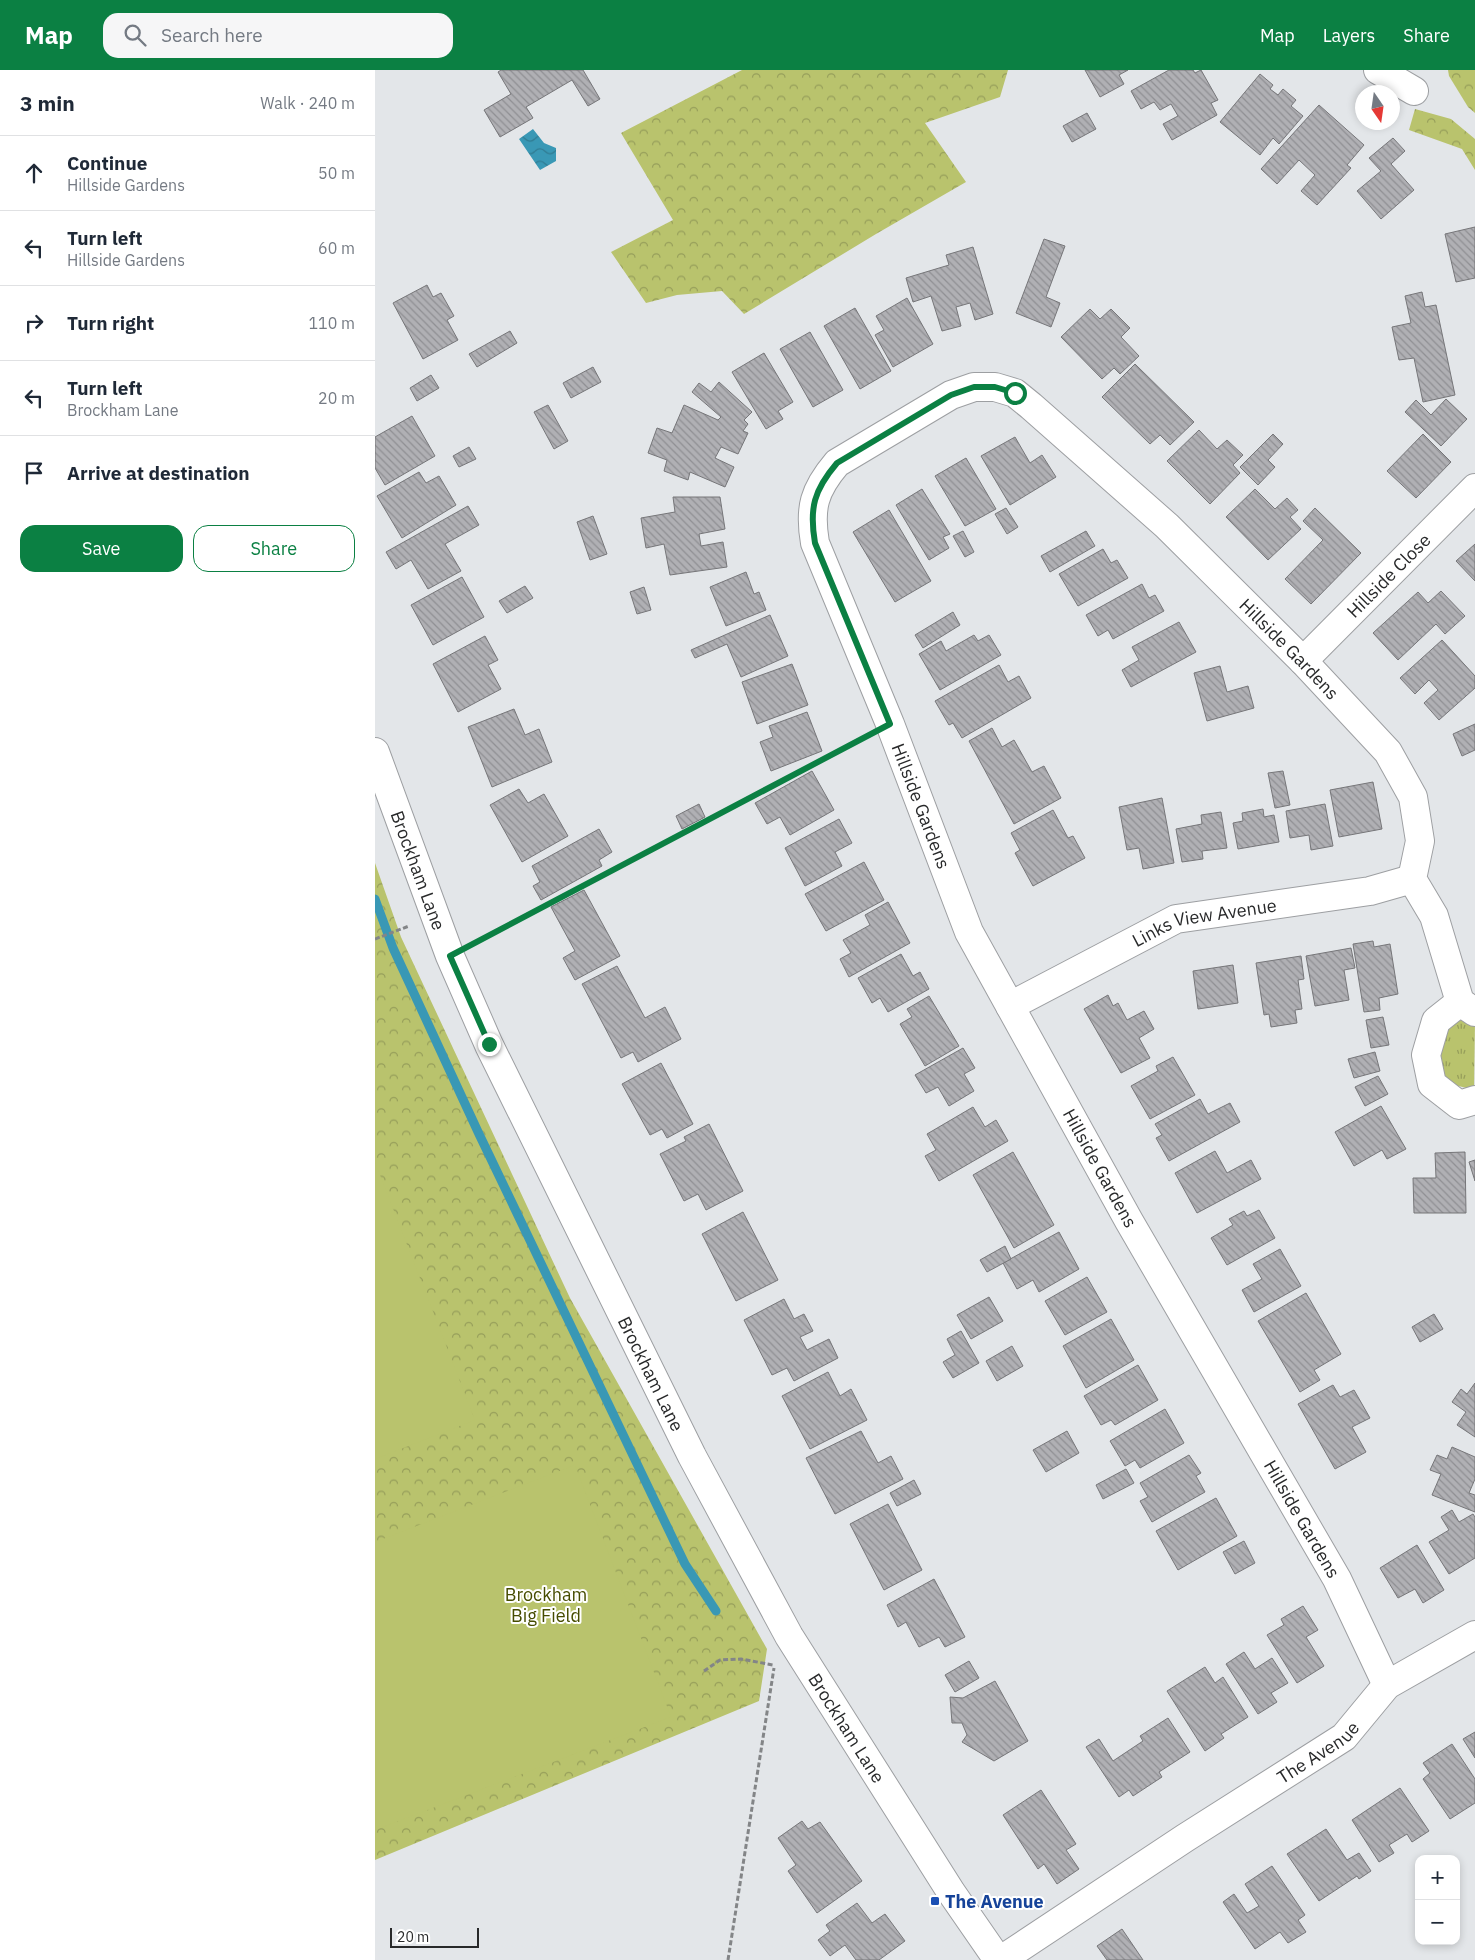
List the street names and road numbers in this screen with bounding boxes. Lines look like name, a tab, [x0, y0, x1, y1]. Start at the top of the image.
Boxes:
street label: Hillside Close	[1341, 528, 1435, 622]
street label: Hillside Gardens	[1235, 593, 1344, 704]
street label: Hillside Gardens	[886, 740, 956, 872]
street label: Brockham Lane	[386, 807, 451, 933]
street label: Links View Avenue	[1128, 893, 1278, 952]
street label: Hillside Gardens	[1058, 1104, 1142, 1232]
street label: Brockham Lane	[613, 1312, 689, 1435]
street label: Hillside Gardens	[1259, 1456, 1345, 1582]
street label: Brockham Lane	[804, 1669, 890, 1787]
street label: The Avenue	[1272, 1716, 1364, 1788]

